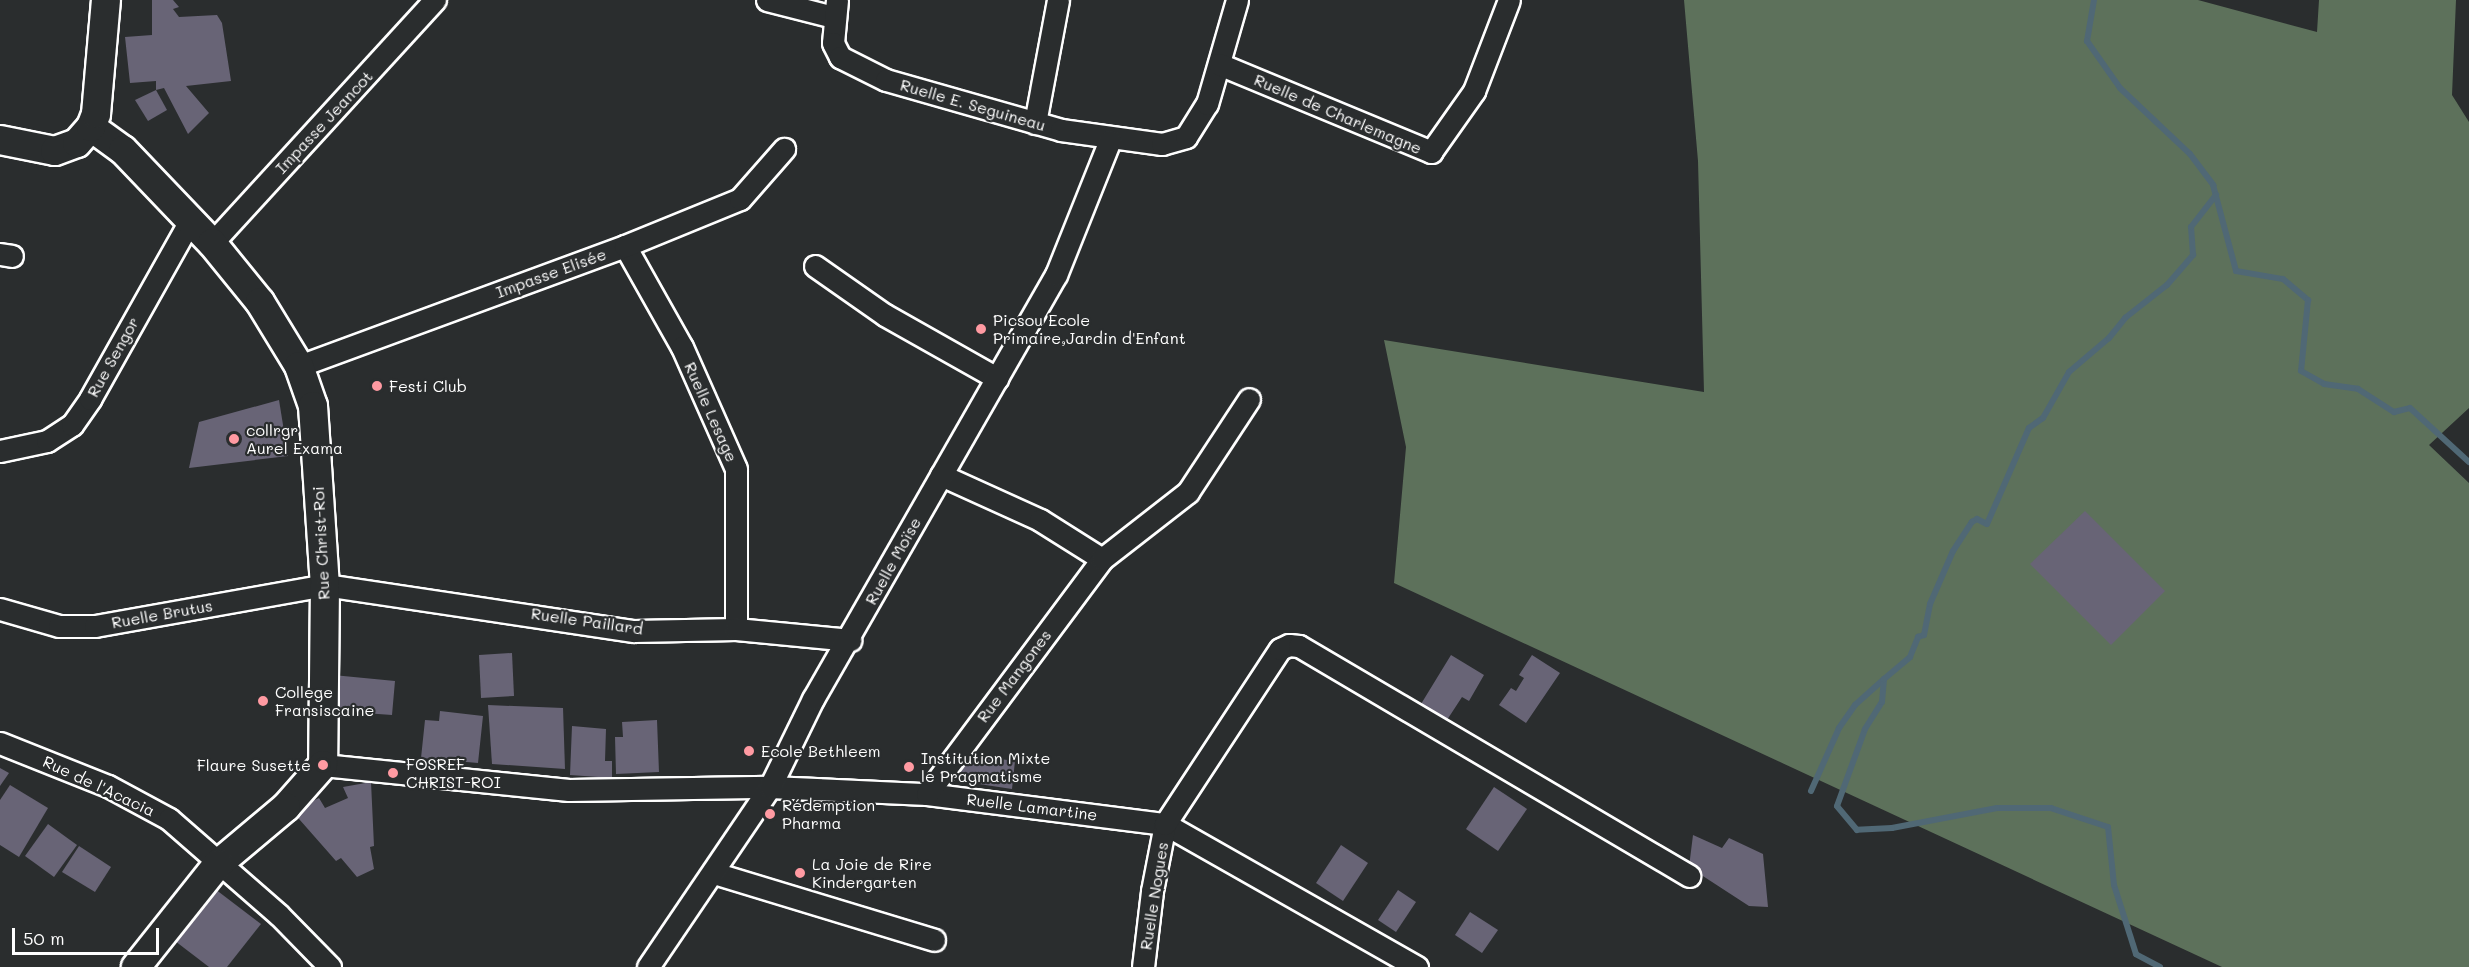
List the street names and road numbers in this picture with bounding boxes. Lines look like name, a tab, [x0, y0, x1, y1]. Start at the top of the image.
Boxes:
street label: Impasse Jeancot	[271, 67, 377, 177]
street label: Ruelle de Charlemagne	[1251, 70, 1425, 158]
street label: Ruelle E. Seguineau	[898, 75, 1048, 135]
street label: Impasse Elisée	[493, 244, 609, 302]
street label: Rue Sengor	[83, 314, 143, 400]
street label: Ruelle Lesage	[680, 359, 742, 465]
street label: Rue Christ-Roi	[308, 486, 334, 600]
street label: Ruelle Moïse	[861, 514, 925, 608]
street label: Ruelle Brutus	[110, 596, 214, 632]
street label: Ruelle Paillard	[530, 604, 644, 638]
street label: Rue Mangones	[973, 626, 1055, 726]
street label: Rue de l'Acacia	[40, 752, 158, 820]
street label: Ruelle Lamartine	[965, 789, 1099, 825]
street label: Ruelle Nogues	[1136, 841, 1172, 951]

